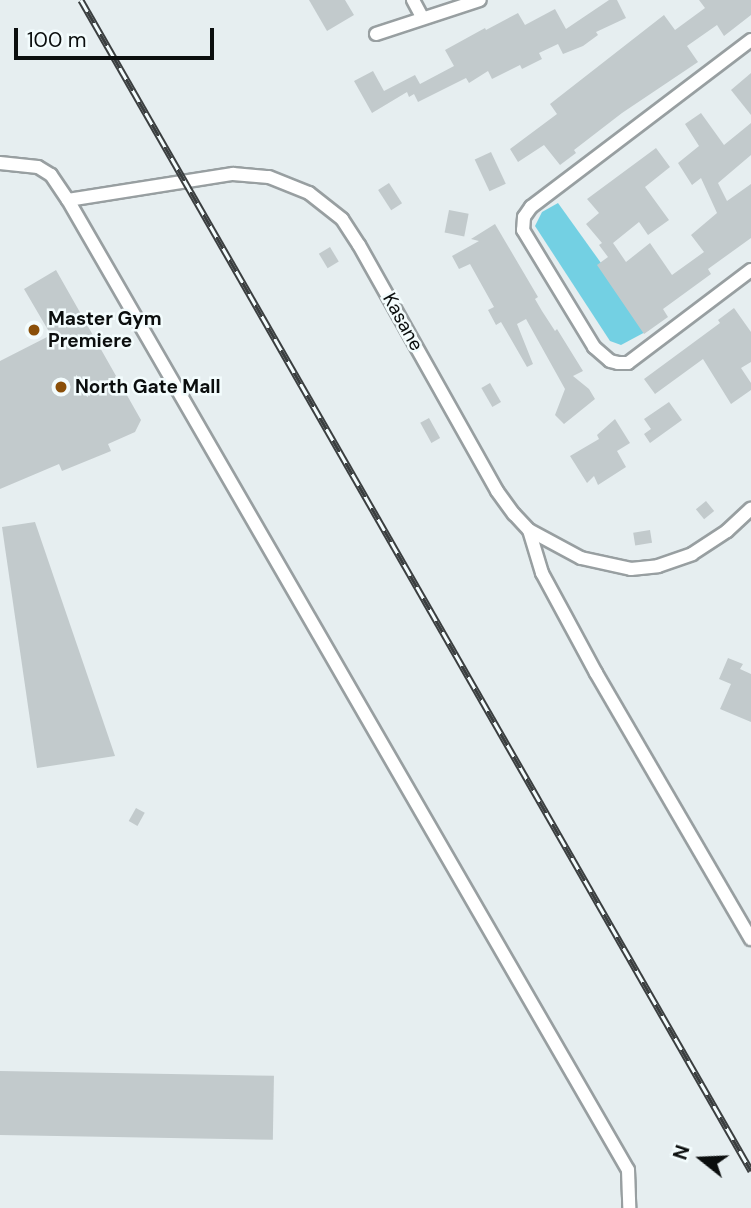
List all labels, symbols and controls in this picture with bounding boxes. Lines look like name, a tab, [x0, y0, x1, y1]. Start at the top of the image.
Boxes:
scale bar	[18, 14, 217, 58]
text: 100 m	[27, 26, 87, 54]
street label: Kasane	[378, 289, 428, 355]
place label: Master Gym Premiere	[48, 308, 162, 352]
marker: Master Gym Premiere	[26, 322, 42, 338]
place label: North Gate Mall	[75, 376, 220, 398]
marker: North Gate Mall	[53, 379, 69, 395]
north arrow	[667, 1124, 737, 1194]
text: N	[668, 1142, 696, 1163]

